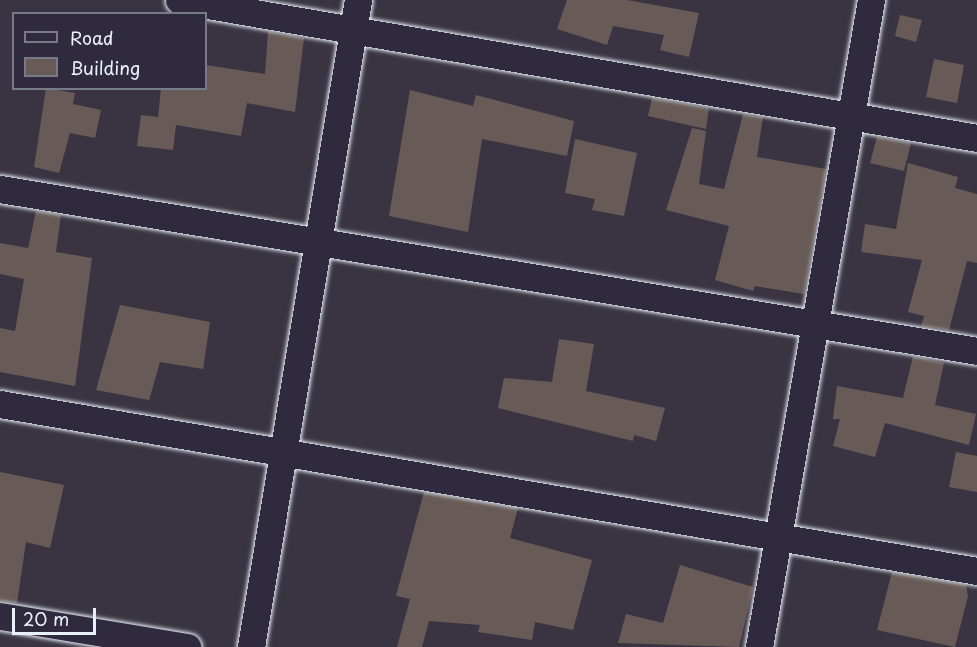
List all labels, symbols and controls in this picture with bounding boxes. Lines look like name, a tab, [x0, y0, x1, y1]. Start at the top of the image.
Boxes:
legend	[12, 12, 207, 90]
text: Road	[70, 24, 114, 51]
text: Building	[70, 54, 140, 81]
scale bar	[15, 596, 99, 634]
text: 20 m	[23, 605, 69, 632]

